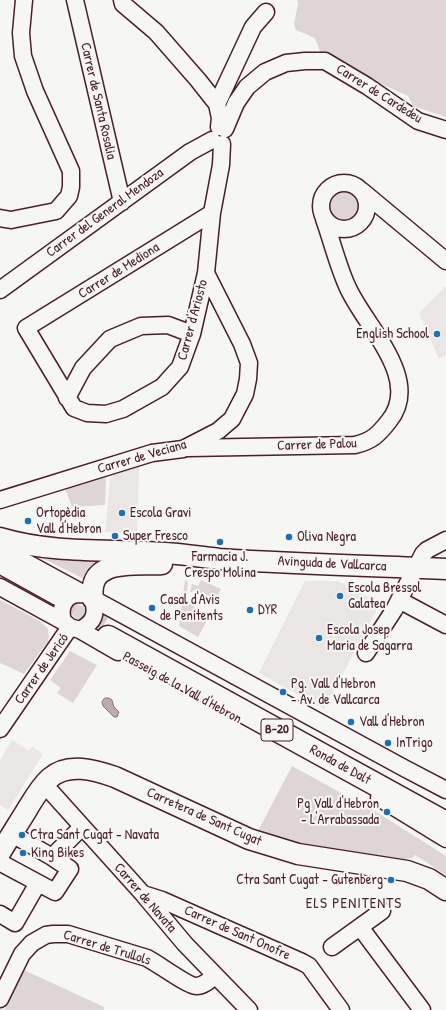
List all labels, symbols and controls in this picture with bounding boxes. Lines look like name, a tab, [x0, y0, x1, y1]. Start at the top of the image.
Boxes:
street label: Carrer de Santa Rosalia	[76, 41, 120, 161]
street label: Carrer de Cardedeu	[333, 61, 425, 127]
street label: Carrer del General Mendoza	[43, 165, 167, 261]
street label: Carrer de Mediona	[75, 239, 163, 303]
street label: Carrer d'Ariosto	[174, 278, 212, 362]
place label: English School	[356, 326, 429, 342]
marker: English School	[432, 329, 442, 339]
street label: Carrer de Palou	[277, 435, 357, 455]
street label: Carrer de Veciana	[96, 436, 188, 478]
place label: Ortopèdia Vall d'Hebron	[36, 505, 102, 538]
place label: Escola Gravi	[130, 505, 191, 521]
marker: Escola Gravi	[117, 508, 127, 518]
marker: Ortopèdia Vall d'Hebron	[23, 516, 33, 526]
place label: Super Fresco	[123, 528, 188, 544]
place label: Oliva Negra	[297, 529, 356, 545]
marker: Super Fresco	[110, 531, 120, 541]
marker: Oliva Negra	[284, 532, 294, 542]
marker: Farmacia J. Crespo Molina	[215, 537, 225, 547]
place label: Farmacia J. Crespo Molina	[184, 549, 256, 582]
street label: Avinguda de Vallcarca	[277, 553, 387, 575]
place label: Escola Bressol Galatea	[348, 580, 421, 612]
marker: Escola Bressol Galatea	[335, 591, 345, 601]
place label: Casal d'Avis de Penitents	[160, 592, 223, 624]
place label: DYR	[258, 602, 277, 618]
marker: Casal d'Avis de Penitents	[147, 603, 157, 613]
marker: DYR	[245, 605, 255, 615]
place label: Escola Josep Maria de Sagarra	[327, 622, 412, 654]
street label: Carrer de Jericó	[11, 630, 73, 708]
marker: Escola Josep Maria de Sagarra	[314, 633, 324, 643]
street label: Passeig de la Vall d'Hebron	[120, 648, 244, 728]
place label: Pg. Vall d'Hebron - Av. de Vallcarca	[291, 676, 379, 708]
marker: Pg. Vall d'Hebron - Av. de Vallcarca	[278, 687, 288, 697]
place label: Vall d'Hebron	[359, 714, 425, 730]
marker: Vall d'Hebron	[346, 717, 356, 727]
road number: B-20	[261, 719, 293, 741]
place label: InTrigo	[396, 735, 433, 751]
marker: InTrigo	[383, 738, 393, 748]
street label: Ronda de Dalt	[306, 741, 374, 789]
street label: Carretera de Sant Cugat	[144, 784, 264, 850]
place label: Pg Vall d'Hebron - L'Arrabassada	[297, 796, 379, 828]
marker: Pg Vall d'Hebron - L'Arrabassada	[382, 807, 392, 817]
place label: Ctra Sant Cugat - Navata	[30, 827, 159, 843]
marker: Ctra Sant Cugat - Navata	[17, 830, 27, 840]
place label: King Bikes	[31, 845, 84, 861]
marker: King Bikes	[18, 848, 28, 858]
street label: Carrer de Navata	[110, 860, 180, 936]
place label: Ctra Sant Cugat - Gutenberg	[236, 872, 383, 888]
marker: Ctra Sant Cugat - Gutenberg	[386, 875, 396, 885]
district label: ELS PENITENTS	[306, 895, 402, 913]
street label: Carrer de Sant Onofre	[181, 902, 293, 964]
street label: Carrer de Trullols	[61, 927, 153, 969]

